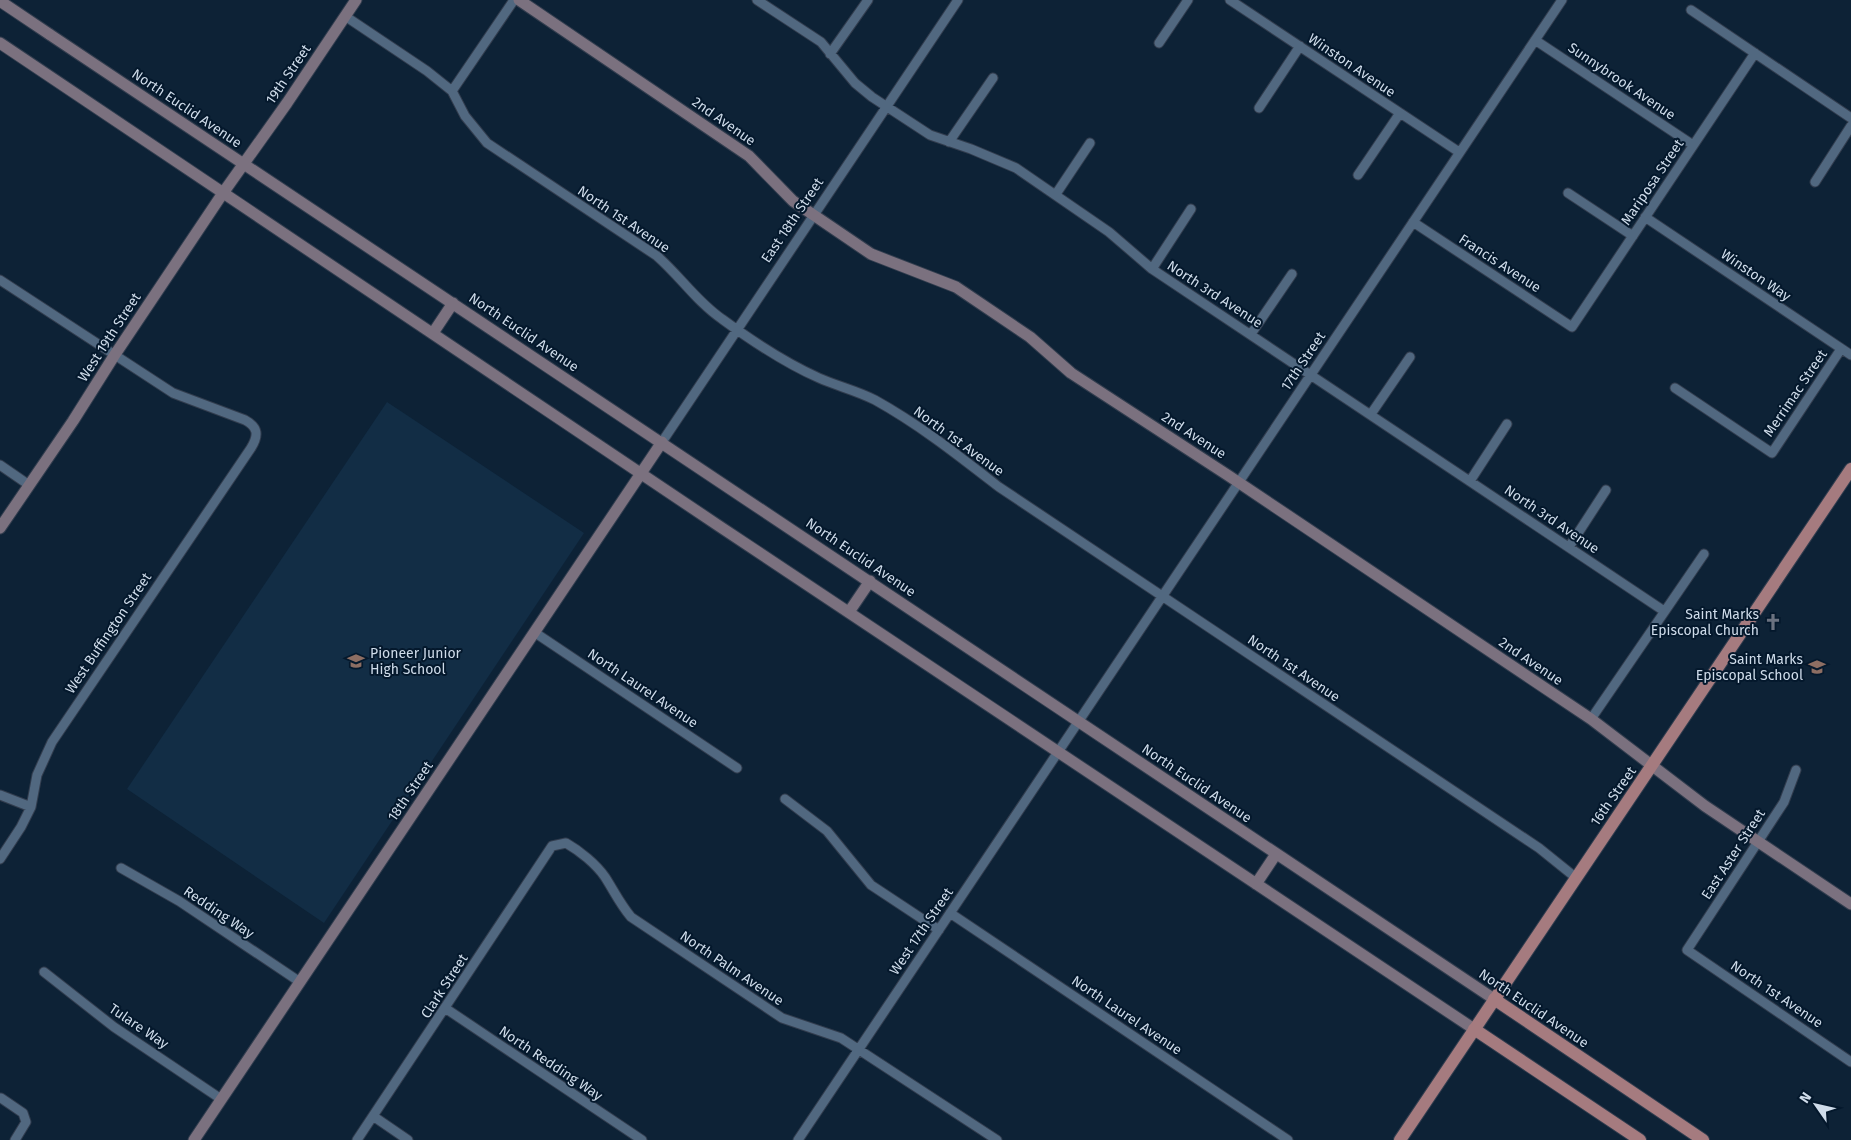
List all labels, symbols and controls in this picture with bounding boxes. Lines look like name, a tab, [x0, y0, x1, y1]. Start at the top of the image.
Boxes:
street label: Winston Avenue	[1305, 30, 1399, 101]
street label: Sunnybrook Avenue	[1565, 39, 1679, 124]
street label: 19th Street	[262, 40, 315, 107]
street label: North Euclid Avenue	[129, 65, 245, 151]
street label: 2nd Avenue	[689, 93, 759, 150]
street label: Mariposa Street	[1617, 135, 1688, 229]
street label: East 18th Street	[758, 174, 828, 266]
street label: North 1st Avenue	[574, 182, 673, 257]
street label: Francis Avenue	[1455, 231, 1544, 296]
street label: Winston Way	[1718, 246, 1794, 305]
street label: North 3rd Avenue	[1164, 257, 1266, 332]
street label: West 19th Street	[74, 289, 145, 385]
street label: North Euclid Avenue	[466, 289, 582, 375]
street label: 17th Street	[1278, 328, 1330, 394]
street label: Merrimac Street	[1760, 346, 1831, 440]
street label: North 1st Avenue	[910, 403, 1007, 480]
street label: 2nd Avenue	[1158, 408, 1229, 463]
street label: North 3rd Avenue	[1501, 481, 1602, 557]
street label: North Euclid Avenue	[803, 514, 919, 600]
street label: West Buffington Street	[62, 569, 156, 697]
place label: Saint Marks Episcopal Church	[1651, 606, 1759, 639]
church icon: Saint Marks Episcopal Church	[1763, 612, 1783, 632]
street label: North 1st Avenue	[1244, 631, 1343, 706]
street label: 2nd Avenue	[1495, 634, 1566, 689]
place label: Pioneer Junior High School	[370, 645, 462, 678]
street label: North Laurel Avenue	[584, 645, 701, 732]
school or university icon: Pioneer Junior High School	[346, 651, 366, 671]
place label: Saint Marks Episcopal School	[1696, 651, 1803, 684]
school or university icon: Saint Marks Episcopal School	[1807, 657, 1827, 677]
street label: North Euclid Avenue	[1139, 740, 1255, 826]
street label: 18th Street	[384, 757, 437, 825]
street label: 16th Street	[1587, 763, 1641, 829]
street label: East Aster Street	[1698, 805, 1769, 903]
street label: Redding Way	[180, 883, 257, 942]
street label: West 17th Street	[886, 884, 957, 978]
street label: North Palm Avenue	[677, 927, 787, 1009]
street label: Clark Street	[417, 950, 472, 1022]
street label: North 1st Avenue	[1727, 957, 1826, 1032]
street label: North Euclid Avenue	[1476, 965, 1592, 1051]
street label: North Laurel Avenue	[1068, 972, 1185, 1059]
street label: Tulare Way	[106, 1000, 172, 1053]
street label: North Redding Way	[496, 1022, 606, 1104]
north arrow	[1791, 1080, 1841, 1130]
text: N	[1796, 1089, 1815, 1107]

